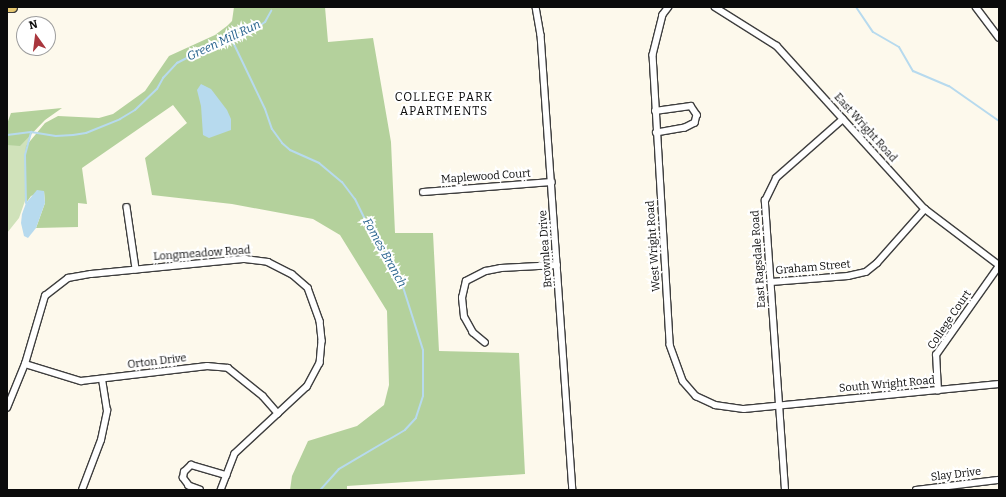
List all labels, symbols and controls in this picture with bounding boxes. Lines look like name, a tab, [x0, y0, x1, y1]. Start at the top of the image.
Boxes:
north arrow	[16, 16, 56, 56]
text: N	[28, 18, 39, 32]
water label: Green Mill Run	[185, 18, 263, 64]
district label: COLLEGE PARK APARTMENTS	[395, 91, 493, 119]
street label: East Wright Road	[831, 91, 899, 165]
street label: Maplewood Court	[441, 167, 531, 187]
street label: West Wright Road	[644, 200, 664, 292]
street label: Brownlea Drive	[537, 210, 555, 288]
street label: East Ragsdale Road	[749, 210, 769, 308]
water label: Fomes Branch	[359, 216, 409, 290]
street label: Longmeadow Road	[153, 244, 251, 264]
street label: Graham Street	[775, 258, 851, 278]
street label: College Court	[925, 288, 975, 352]
street label: Orton Drive	[127, 352, 187, 372]
street label: South Wright Road	[839, 374, 935, 396]
street label: Slay Drive	[930, 465, 982, 485]

